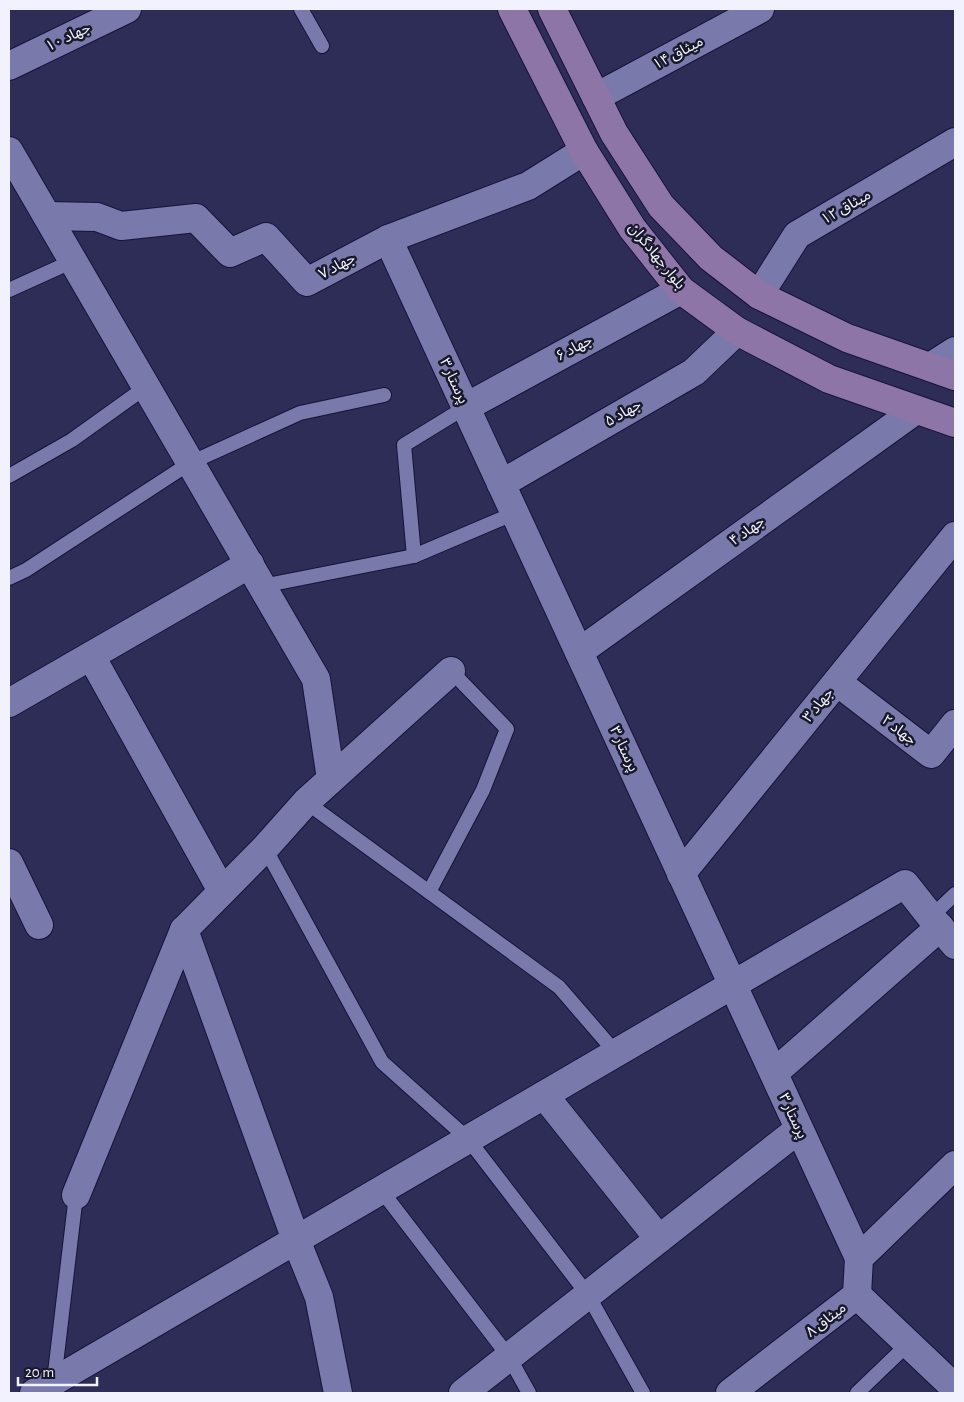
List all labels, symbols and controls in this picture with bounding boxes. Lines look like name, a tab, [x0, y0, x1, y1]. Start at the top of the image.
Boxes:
street label: جهاد ۱۰	[43, 20, 93, 55]
street label: میثاق ۱۴	[650, 34, 706, 73]
street label: میثاق ۱۲	[819, 187, 874, 228]
street label: بلوار جهادگران	[625, 219, 689, 293]
street label: جهاد ۷	[316, 250, 358, 283]
street label: جهاد ۶	[553, 332, 595, 365]
street label: پرستار ۳	[435, 356, 471, 407]
street label: جهاد ۵	[602, 397, 644, 430]
street label: جهاد ۴	[727, 513, 768, 549]
street label: جهاد ۳	[800, 685, 837, 726]
street label: جهاد ۲	[878, 712, 919, 749]
street label: پرستار ۳	[605, 724, 641, 775]
street label: پرستار ۳	[774, 1091, 810, 1142]
street label: میثاق ۸	[803, 1300, 849, 1341]
scale bar	[18, 1354, 96, 1386]
text: 20 m	[25, 1365, 54, 1380]

